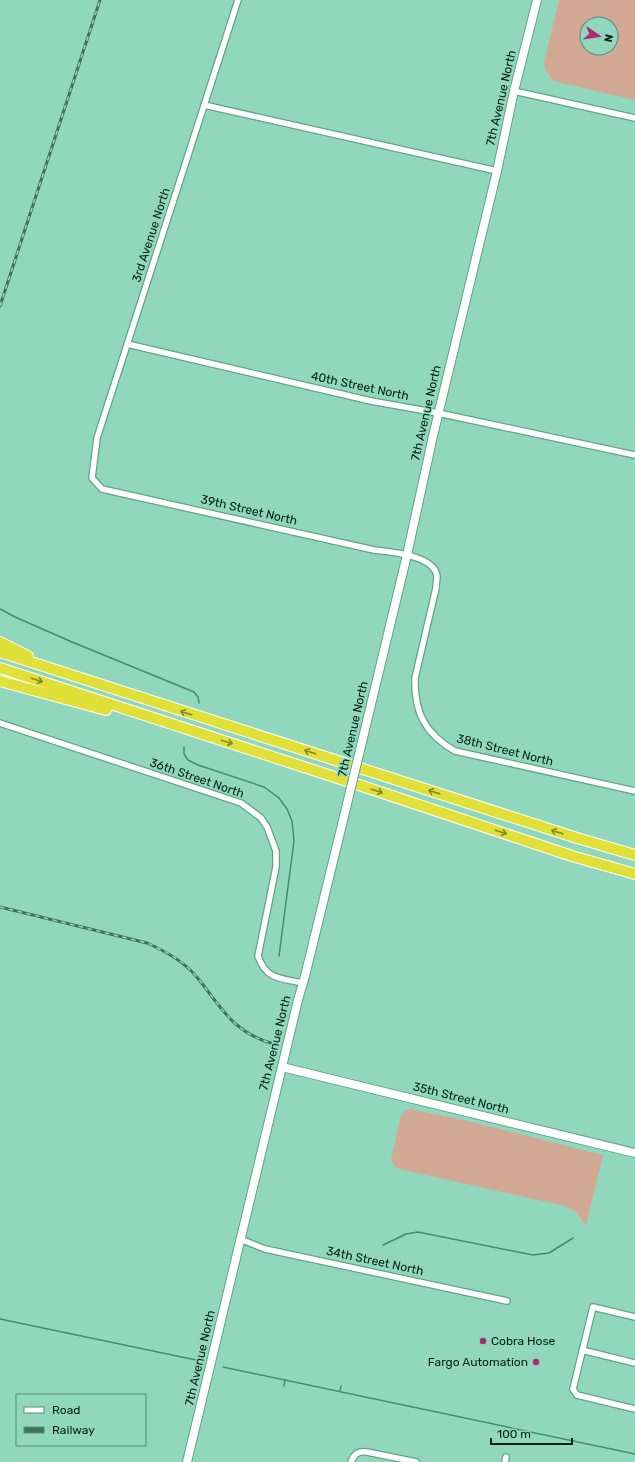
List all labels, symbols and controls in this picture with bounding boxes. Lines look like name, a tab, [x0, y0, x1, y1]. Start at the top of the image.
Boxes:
north arrow	[579, 16, 619, 56]
text: N	[601, 33, 615, 44]
street label: 7th Avenue North	[483, 49, 519, 147]
street label: 3rd Avenue North	[129, 186, 173, 284]
street label: 7th Avenue North	[408, 364, 444, 462]
street label: 40th Street North	[310, 369, 410, 403]
street label: 39th Street North	[199, 492, 299, 528]
one-way arrow	[30, 677, 43, 684]
street label: 7th Avenue North	[335, 680, 371, 778]
one-way arrow	[181, 708, 193, 716]
street label: 38th Street North	[455, 731, 555, 769]
one-way arrow	[221, 739, 234, 746]
one-way arrow	[304, 748, 316, 756]
street label: 36th Street North	[148, 755, 246, 801]
one-way arrow	[371, 788, 384, 795]
one-way arrow	[427, 788, 440, 795]
one-way arrow	[551, 828, 564, 835]
one-way arrow	[494, 829, 507, 836]
street label: 7th Avenue North	[256, 994, 294, 1092]
street label: 35th Street North	[411, 1079, 511, 1117]
street label: 34th Street North	[325, 1244, 425, 1278]
street label: 7th Avenue North	[182, 1309, 218, 1407]
place label: Cobra Hose	[491, 1334, 556, 1348]
marker: Cobra Hose	[478, 1336, 488, 1346]
place label: Fargo Automation	[428, 1355, 528, 1369]
marker: Fargo Automation	[531, 1357, 541, 1367]
legend	[16, 1394, 146, 1446]
text: Road	[52, 1403, 80, 1417]
scale bar	[491, 1420, 572, 1446]
text: Railway	[52, 1423, 95, 1437]
text: 100 m	[497, 1427, 531, 1441]

